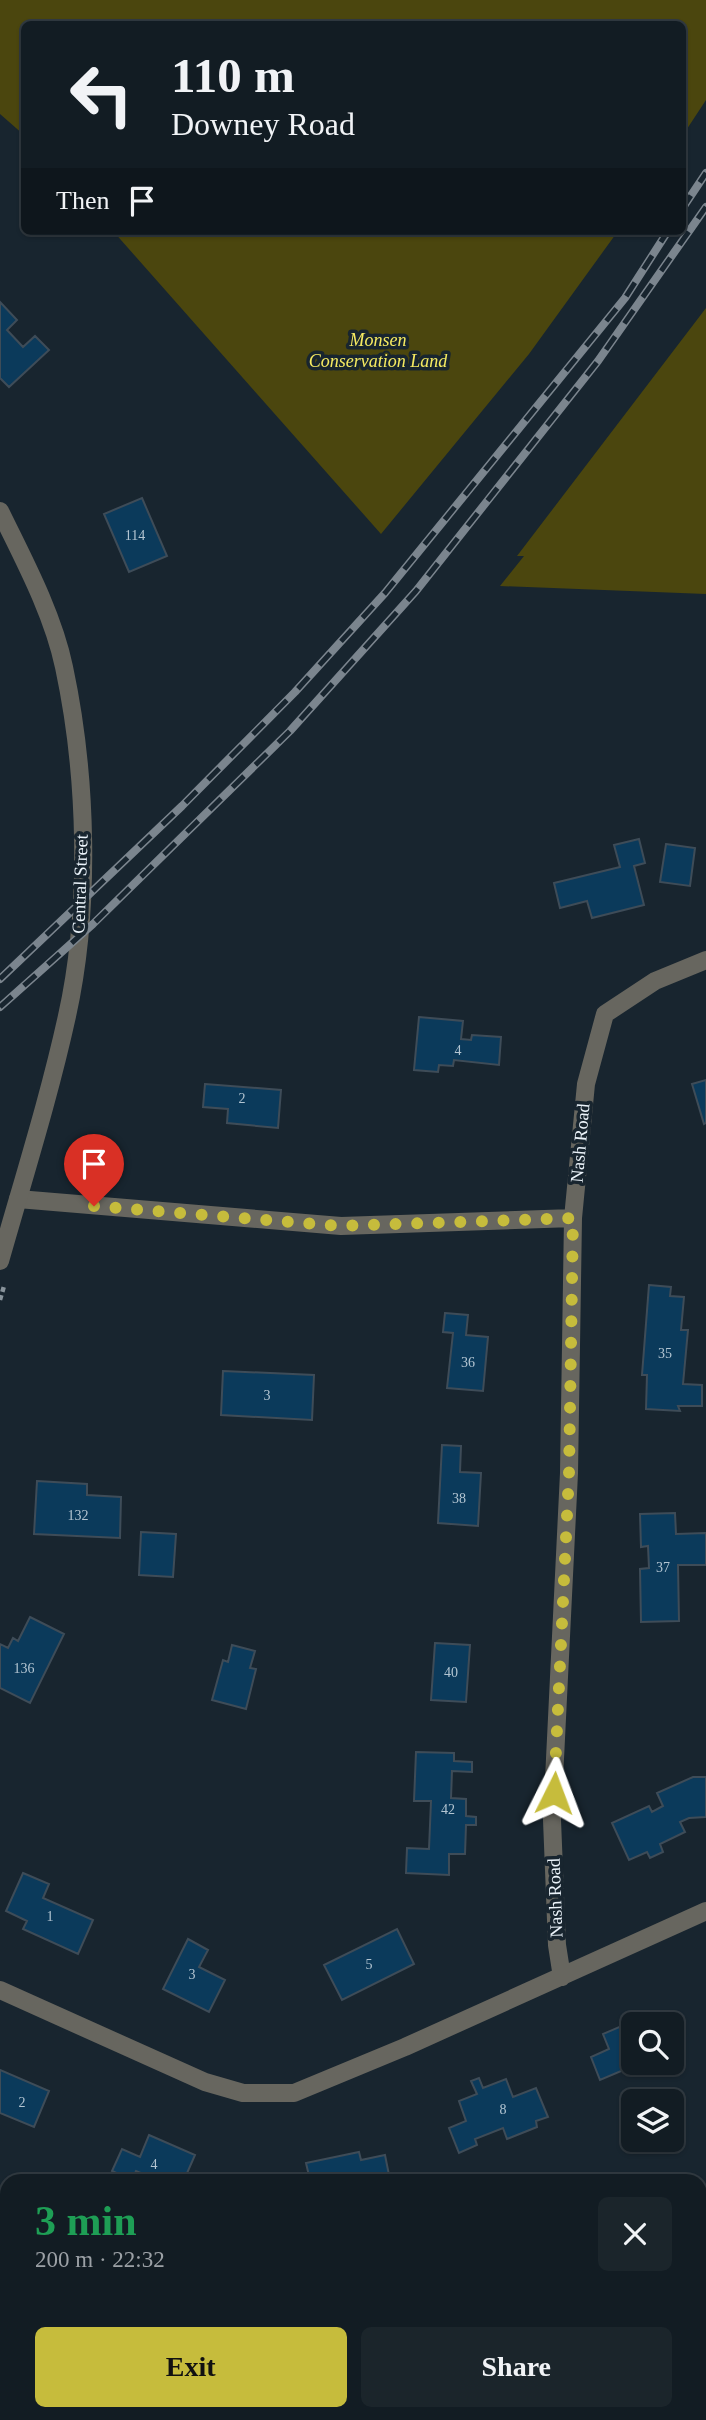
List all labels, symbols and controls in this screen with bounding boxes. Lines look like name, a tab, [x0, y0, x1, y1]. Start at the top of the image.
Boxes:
text: 110 m	[171, 48, 295, 103]
icon: left	[56, 49, 147, 140]
text: Downey Road	[171, 106, 355, 142]
icon: arrive	[123, 182, 161, 220]
text: Then	[56, 186, 109, 215]
park label: Monsen Conservation Land	[309, 330, 448, 371]
house number: 114	[125, 528, 145, 543]
street label: Central Street	[68, 834, 92, 934]
house number: 4	[455, 1043, 462, 1058]
house number: 2	[239, 1091, 246, 1106]
street label: Nash Road	[567, 1103, 593, 1183]
pin	[64, 1134, 124, 1206]
icon: arrive	[75, 1145, 113, 1183]
house number: 35	[658, 1346, 672, 1361]
house number: 36	[461, 1355, 475, 1370]
house number: 3	[264, 1388, 271, 1403]
house number: 38	[452, 1491, 466, 1506]
house number: 132	[68, 1508, 89, 1523]
house number: 37	[656, 1560, 670, 1575]
house number: 136	[14, 1661, 35, 1676]
house number: 40	[444, 1665, 458, 1680]
position arrow	[517, 1756, 591, 1830]
house number: 42	[441, 1802, 455, 1817]
street label: Nash Road	[544, 1858, 566, 1938]
house number: 1	[47, 1909, 54, 1924]
house number: 5	[366, 1957, 373, 1972]
house number: 3	[189, 1967, 196, 1982]
map controls	[621, 2012, 684, 2152]
button: search	[621, 2012, 684, 2075]
button: layers	[621, 2089, 684, 2152]
house number: 2	[19, 2095, 26, 2110]
house number: 8	[500, 2102, 507, 2117]
house number: 4	[151, 2157, 158, 2172]
button: close	[598, 2197, 672, 2271]
text: 3 min	[35, 2198, 137, 2244]
text: 200 m · 22:32	[35, 2247, 165, 2272]
button: Exit	[35, 2327, 347, 2407]
button: Share	[361, 2327, 672, 2407]

